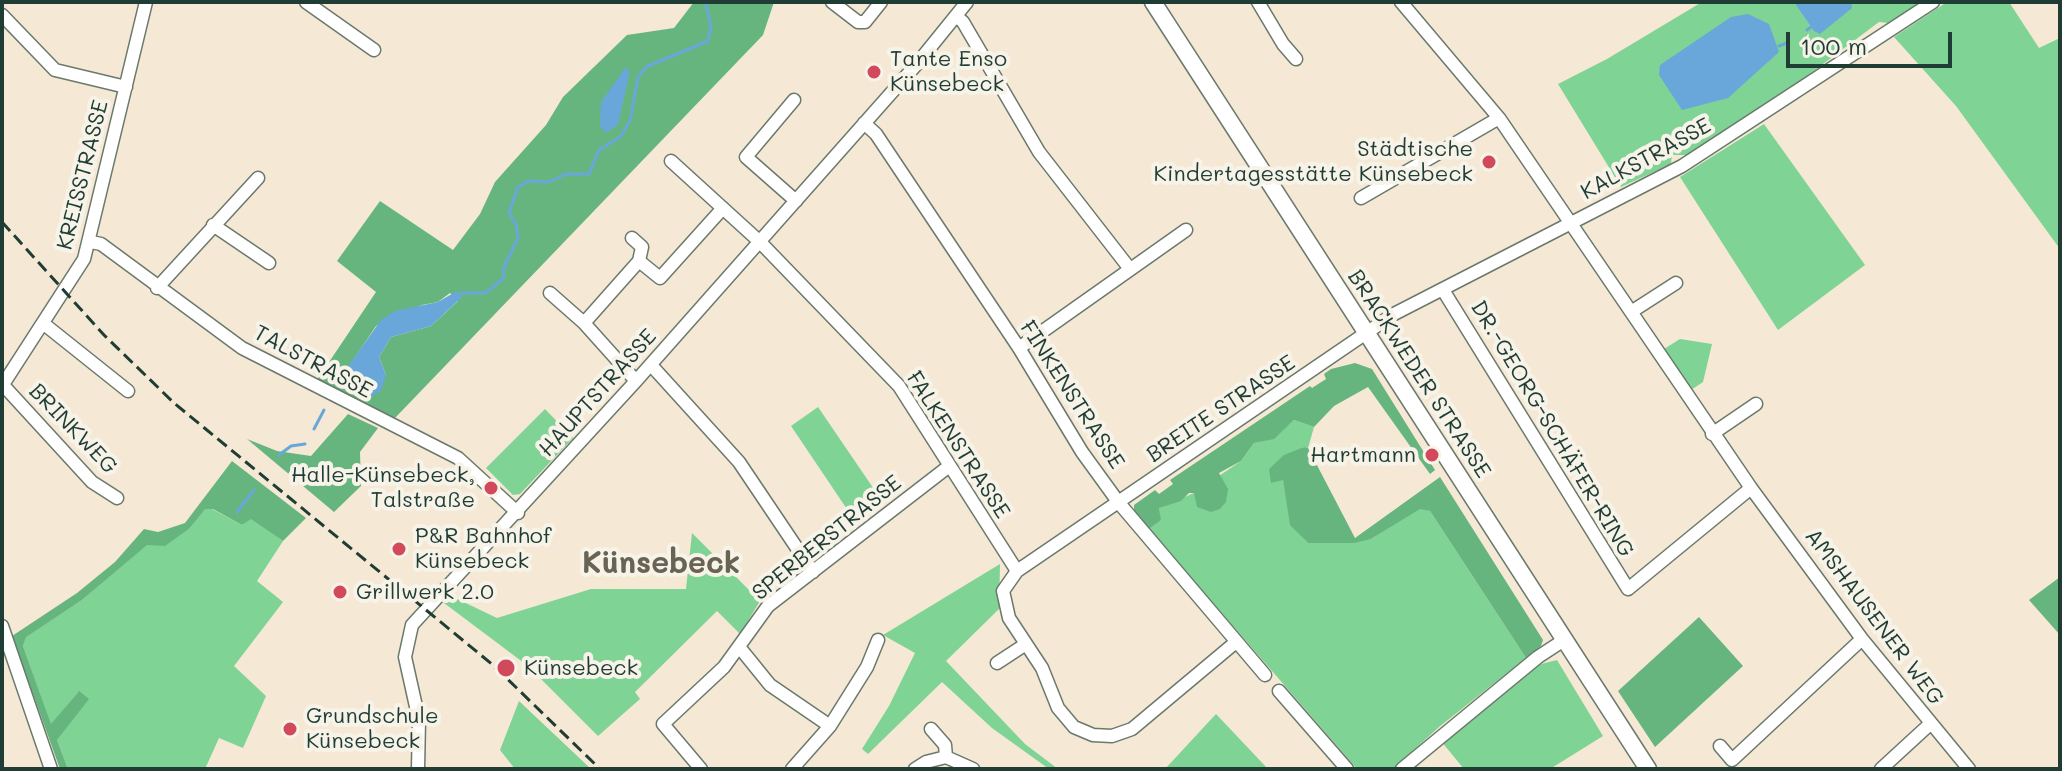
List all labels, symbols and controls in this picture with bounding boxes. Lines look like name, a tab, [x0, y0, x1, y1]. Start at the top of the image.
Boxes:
scale bar	[1790, 16, 1956, 66]
text: 100 m	[1800, 30, 1867, 61]
place label: Tante Enso Künsebeck	[890, 46, 1007, 98]
marker: Tante Enso Künsebeck	[865, 63, 883, 81]
street label: KREISSTRASSE	[52, 97, 114, 253]
street label: KALKSTRASSE	[1576, 112, 1716, 206]
place label: Städtische Kindertagesstätte Künsebeck	[1153, 136, 1473, 188]
marker: Städtische Kindertagesstätte Künsebeck	[1480, 153, 1498, 171]
street label: BRACKWEDER STRASSE	[1342, 265, 1496, 483]
street label: DR.-GEORG-SCHÄFER-RING	[1465, 296, 1639, 562]
street label: FINKENSTRASSE	[1014, 316, 1130, 474]
street label: TALSTRASSE	[249, 320, 377, 404]
street label: HAUPTSTRASSE	[534, 324, 662, 462]
street label: BREITE STRASSE	[1142, 350, 1300, 468]
street label: FALKENSTRASSE	[901, 366, 1015, 524]
street label: BRINKWEG	[23, 378, 123, 480]
place label: Hartmann	[1310, 442, 1416, 468]
marker: Hartmann	[1423, 446, 1441, 464]
place label: Halle-Künsebeck, Talstraße	[291, 462, 475, 514]
street label: SPERBERSTRASSE	[747, 470, 907, 606]
marker: Halle-Künsebeck, Talstraße	[482, 479, 500, 497]
place label: P&R Bahnhof Künsebeck	[415, 523, 551, 574]
street label: AMSHAUSENER WEG	[1799, 524, 1949, 710]
marker: P&R Bahnhof Künsebeck	[390, 540, 408, 558]
district label: Künsebeck	[582, 546, 740, 582]
place label: Grillwerk 2.0	[356, 579, 494, 605]
marker: Grillwerk 2.0	[331, 583, 349, 601]
place label: Künsebeck	[524, 655, 638, 681]
marker: Künsebeck	[495, 657, 517, 679]
place label: Grundschule Künsebeck	[306, 703, 439, 754]
marker: Grundschule Künsebeck	[281, 720, 299, 738]

